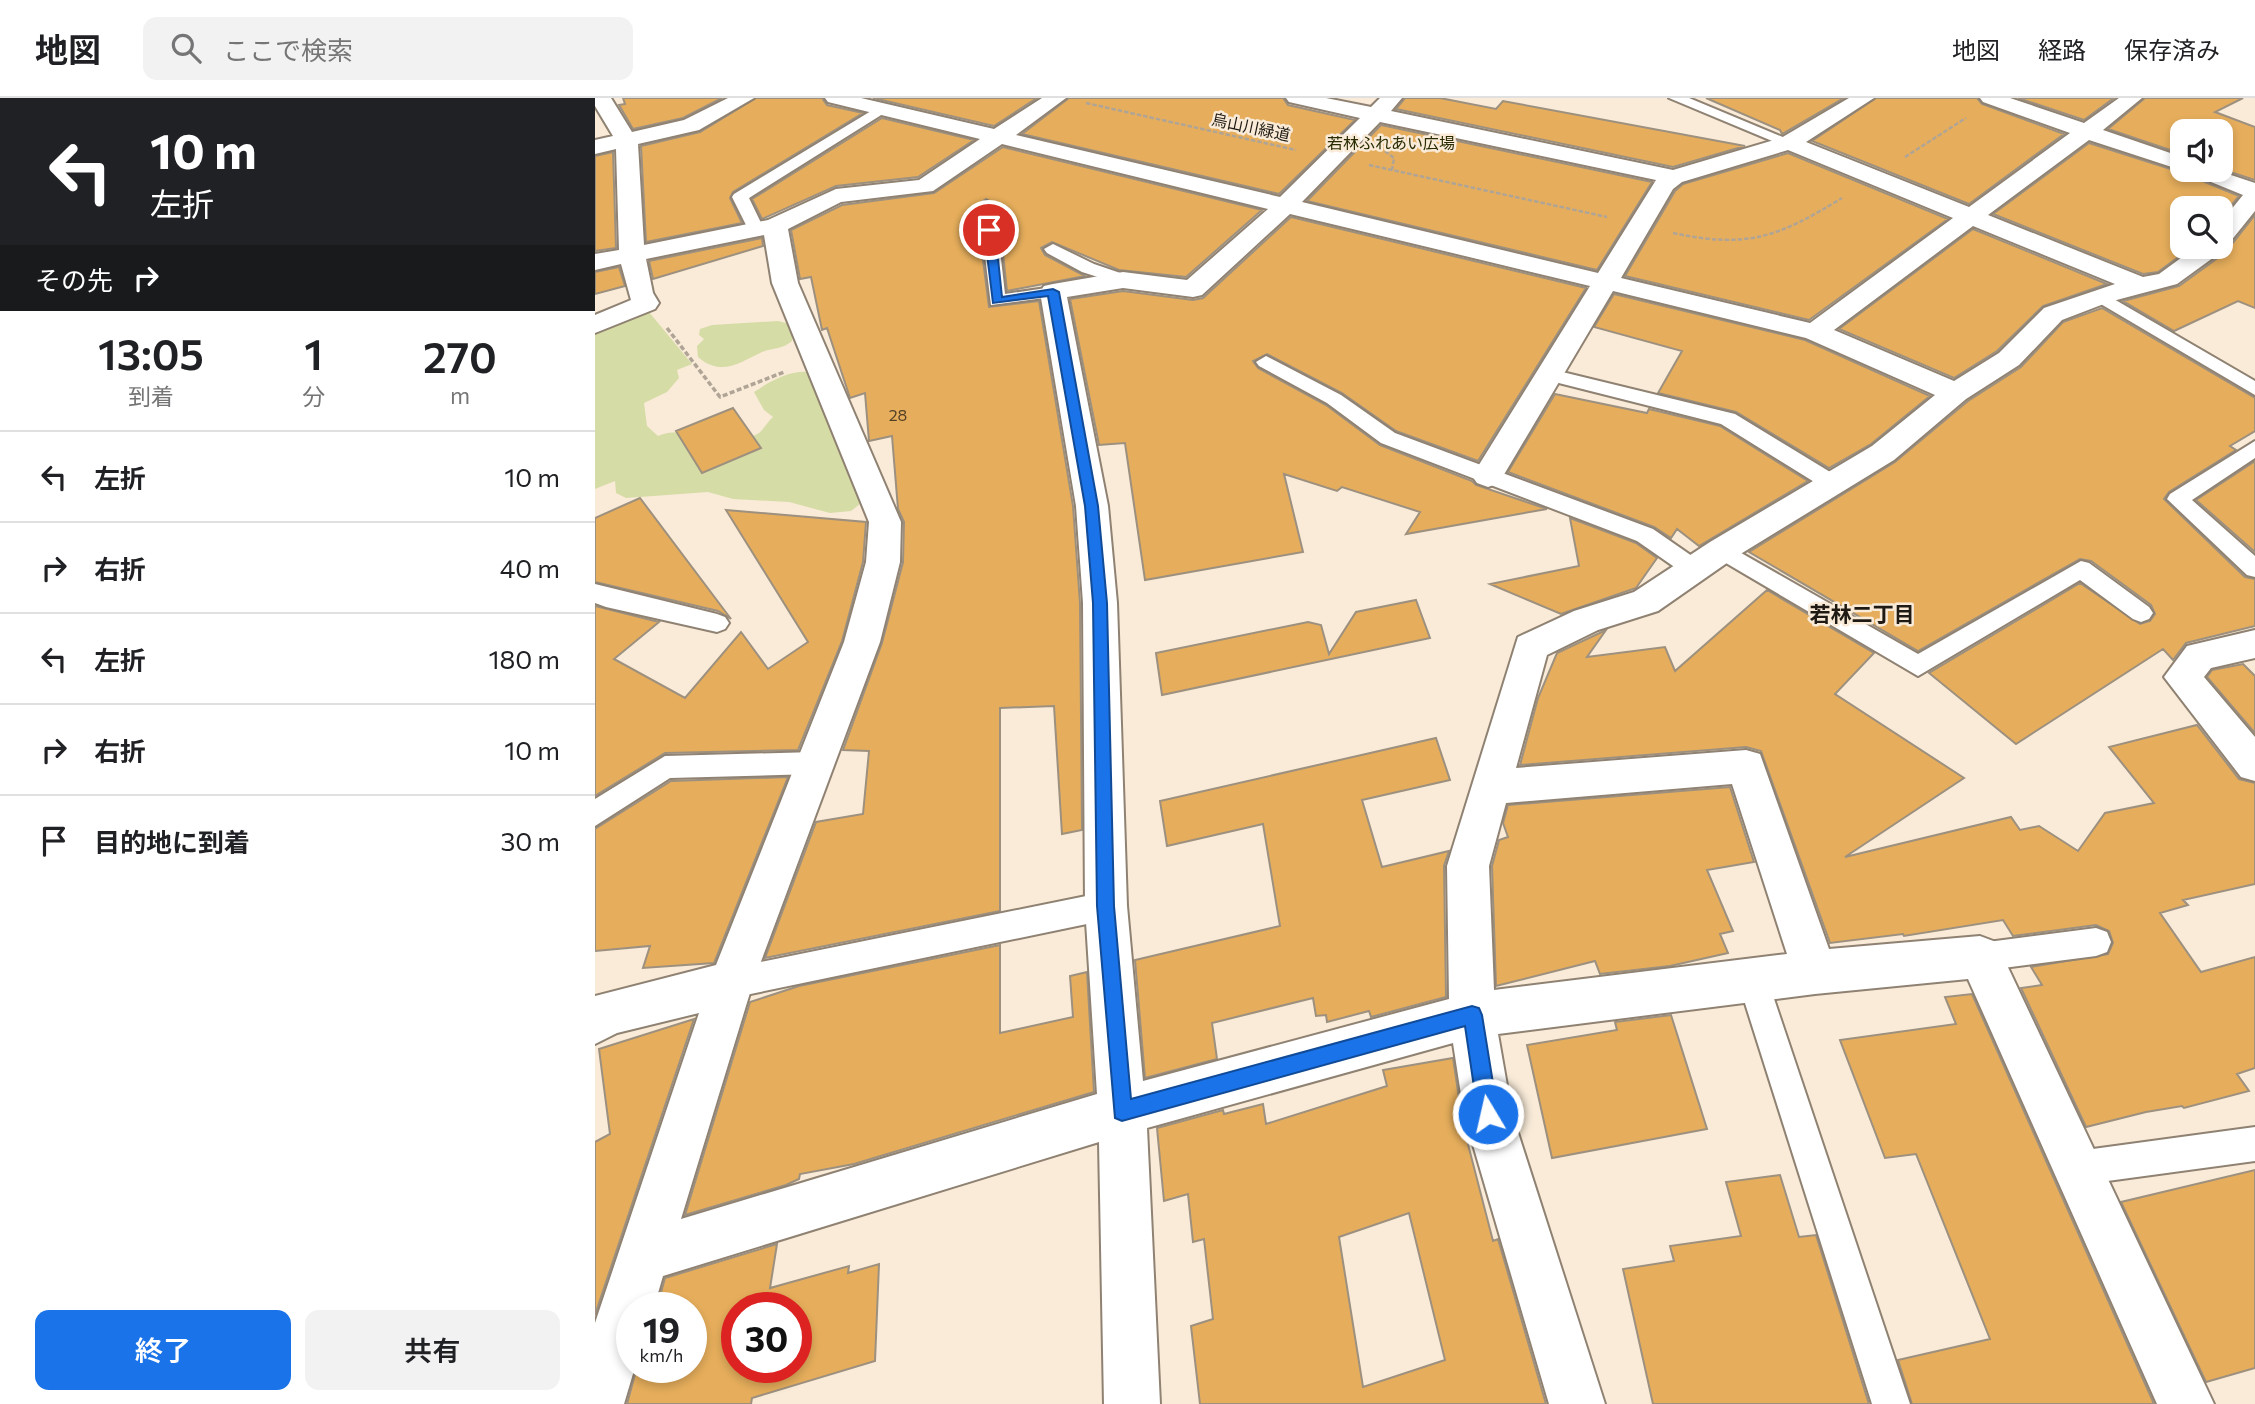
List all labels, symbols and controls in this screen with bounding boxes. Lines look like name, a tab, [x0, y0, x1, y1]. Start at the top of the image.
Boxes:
search box	[143, 17, 633, 80]
text: 地図	[35, 28, 101, 69]
icon: search	[167, 29, 205, 67]
text: ここで検索	[223, 34, 353, 65]
text: 地図	[1952, 35, 2000, 64]
text: 経路	[2038, 35, 2086, 64]
text: 保存済み	[2124, 35, 2220, 64]
street label: 烏山川緑道	[1210, 109, 1292, 144]
text: 10 m	[150, 119, 257, 179]
map controls	[2170, 119, 2233, 259]
button: sound	[2170, 119, 2233, 182]
icon: left	[35, 126, 126, 217]
park label: 若林ふれあい広場	[1327, 133, 1455, 152]
text: 左折	[150, 183, 214, 223]
button: search	[2170, 196, 2233, 259]
pin	[959, 200, 1019, 260]
icon: arrive	[970, 211, 1008, 249]
icon: right	[127, 259, 165, 297]
text: その先	[35, 264, 113, 295]
text: 13:05	[98, 327, 204, 379]
text: 1	[304, 327, 323, 379]
text: 270	[423, 330, 497, 382]
text: m	[450, 381, 470, 409]
text: 到着	[128, 382, 174, 410]
text: 分	[302, 382, 325, 410]
house number: 28	[889, 405, 907, 424]
icon: left	[35, 458, 73, 496]
text: 10 m	[504, 461, 560, 492]
text: 左折	[94, 462, 146, 493]
icon: right	[35, 549, 73, 587]
text: 40 m	[500, 552, 560, 583]
text: 右折	[94, 553, 146, 584]
district label: 若林二丁目	[1810, 601, 1915, 626]
icon: left	[35, 640, 73, 678]
text: 180 m	[488, 643, 560, 674]
text: 左折	[94, 644, 146, 675]
icon: right	[35, 731, 73, 769]
text: 10 m	[504, 734, 560, 765]
text: 右折	[94, 735, 146, 766]
icon: arrive	[35, 822, 73, 860]
text: 30 m	[501, 825, 560, 856]
text: 目的地に到着	[94, 826, 250, 857]
position arrow	[1451, 1077, 1525, 1151]
speed limit sign: 30	[721, 1292, 812, 1383]
text: 19	[643, 1307, 680, 1350]
button: 終了	[35, 1310, 291, 1390]
button: 共有	[305, 1310, 560, 1390]
text: km/h	[640, 1344, 683, 1366]

